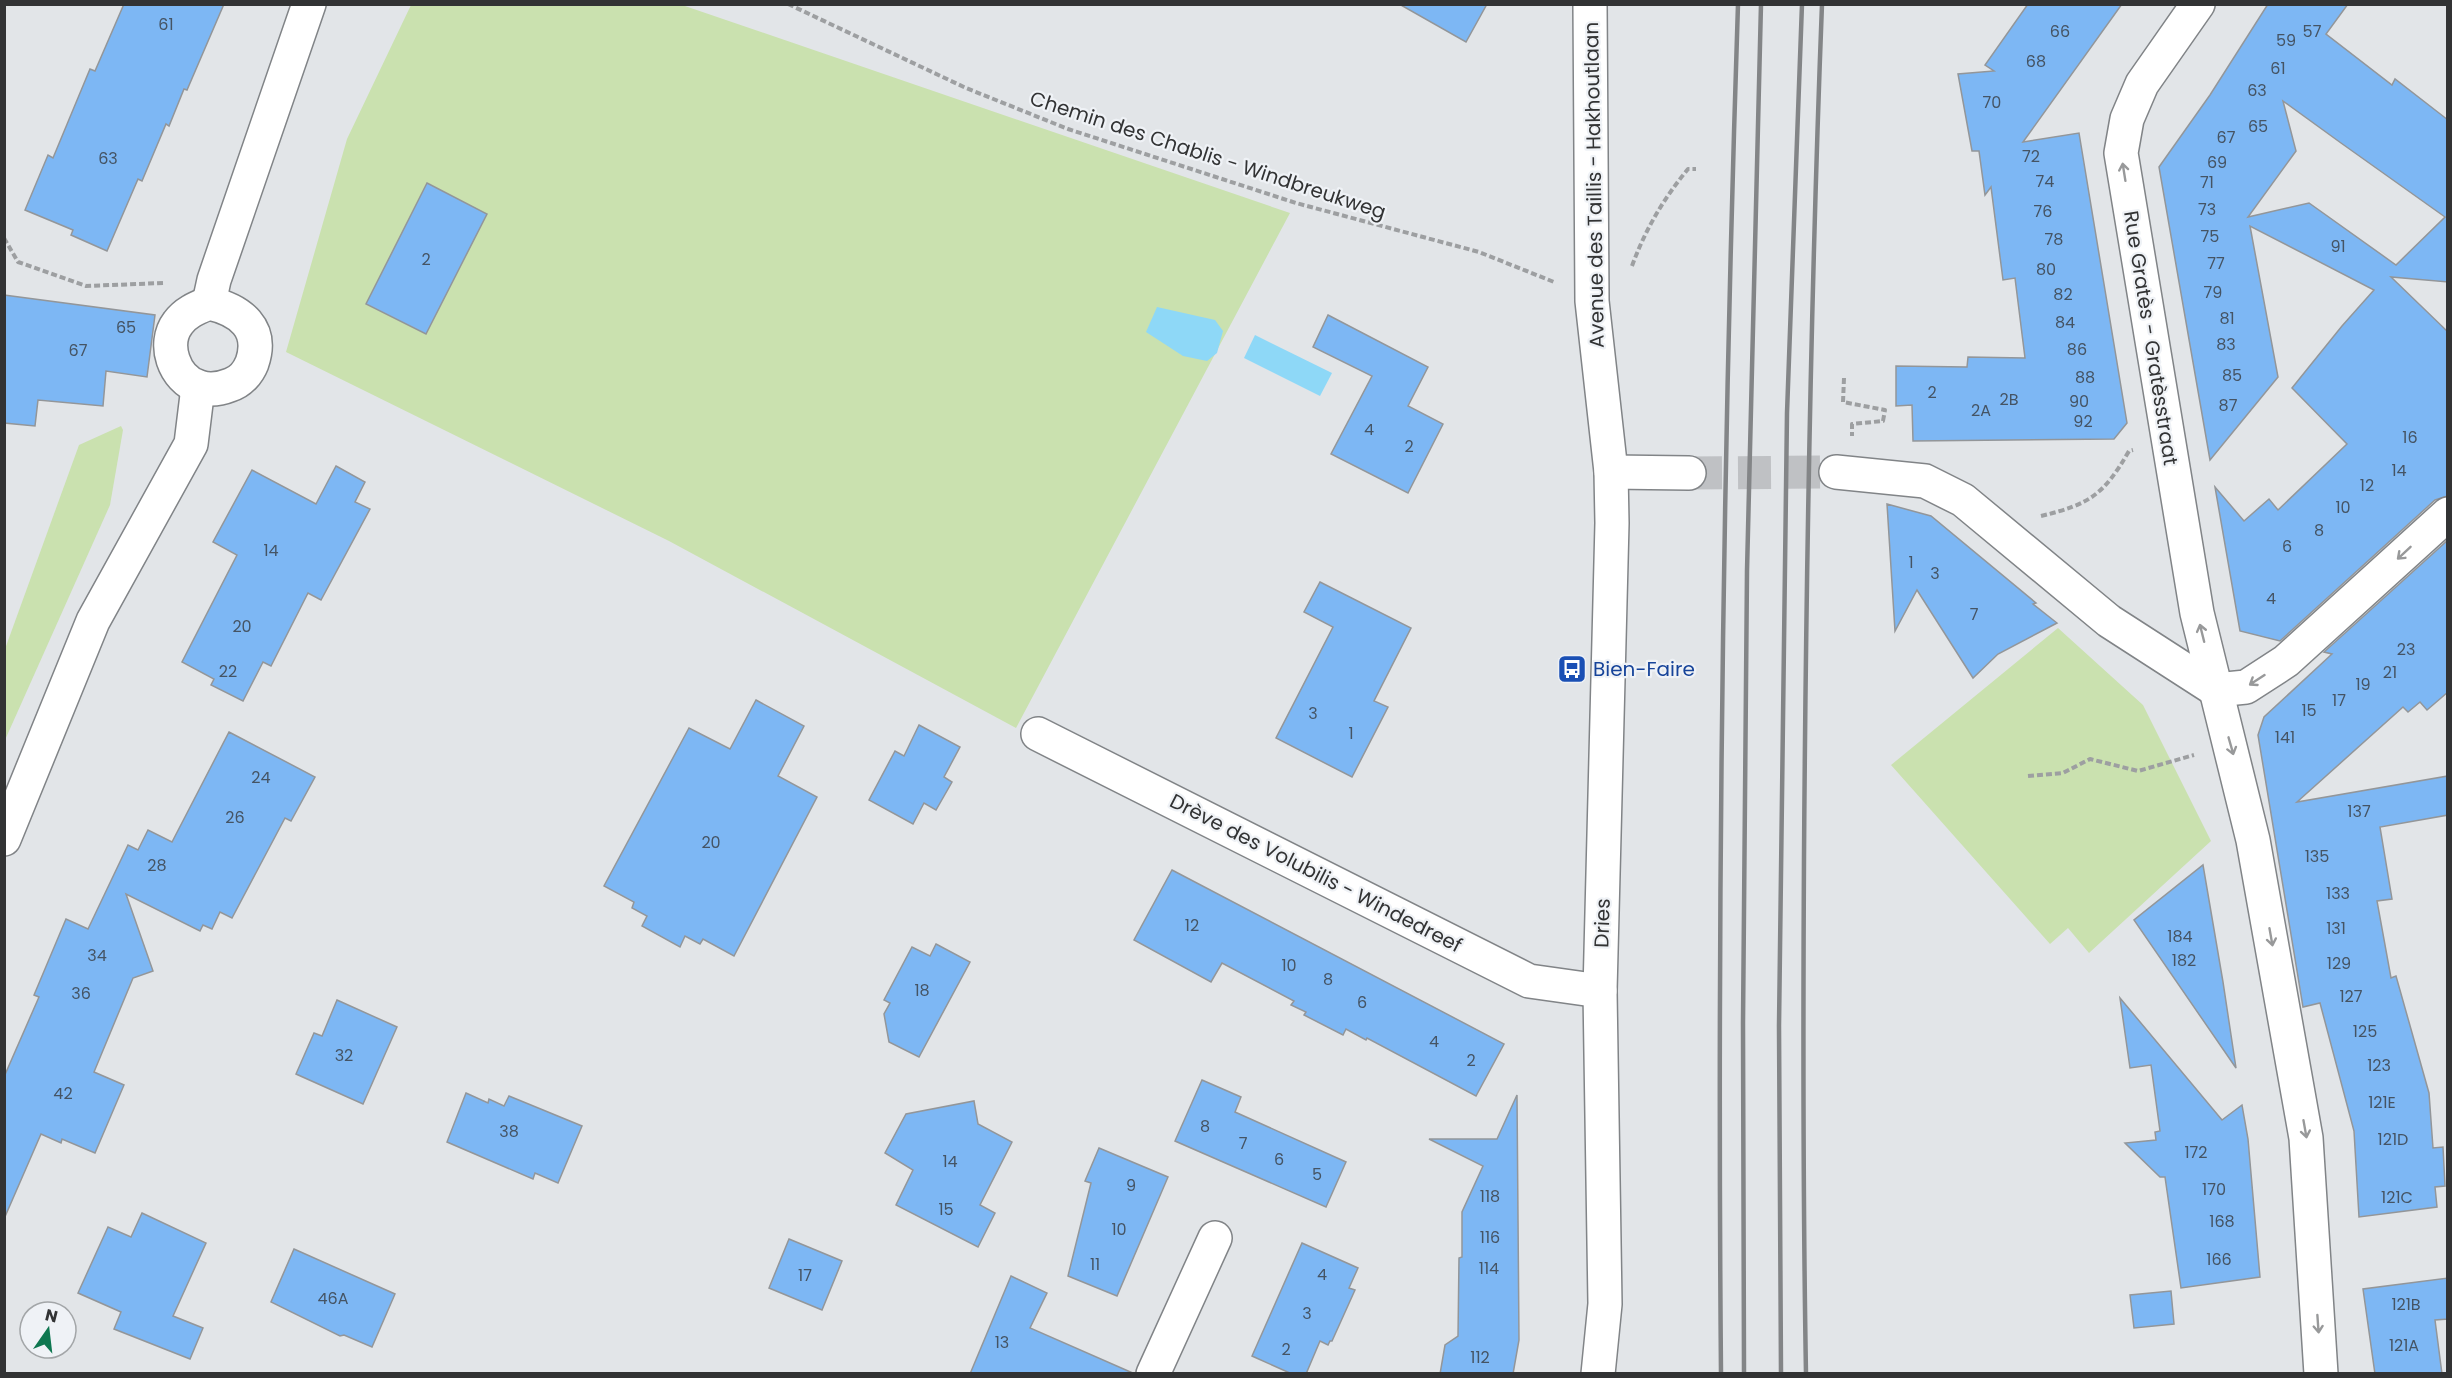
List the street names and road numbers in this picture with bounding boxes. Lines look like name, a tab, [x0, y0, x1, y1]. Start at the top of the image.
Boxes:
street label: Avenue des Taillis - Hakhoutlaan	[1577, 22, 1611, 348]
street label: Chemin des Chablis - Windbreukweg	[1026, 84, 1390, 226]
street label: Rue Gratès - Gratèsstraat	[2117, 209, 2185, 467]
street label: Drève des Volubilis - Windedreef	[1165, 787, 1467, 959]
street label: Dries	[1587, 898, 1617, 948]

